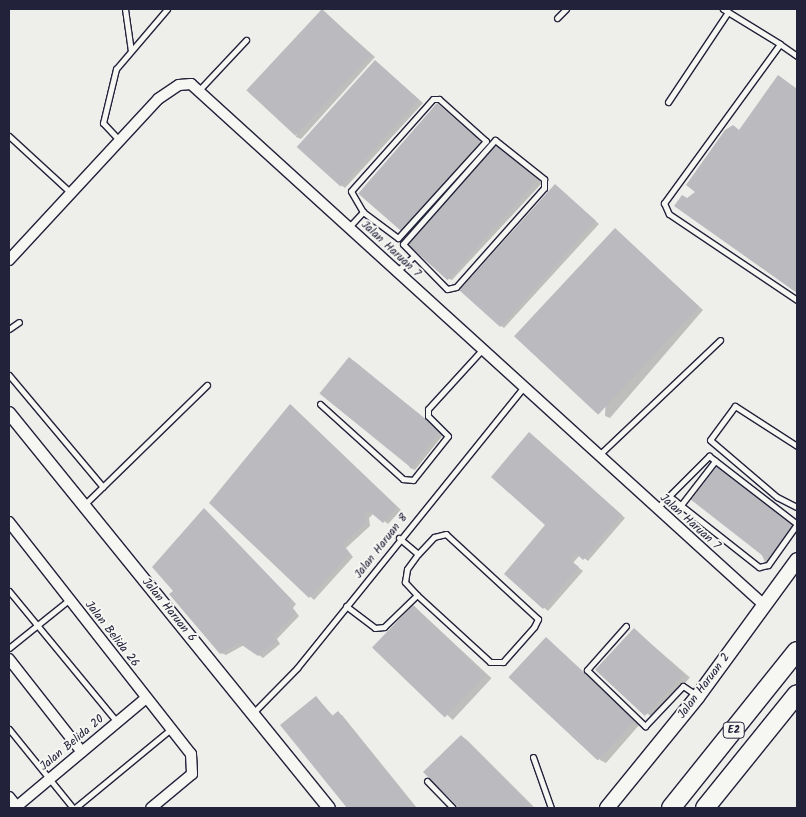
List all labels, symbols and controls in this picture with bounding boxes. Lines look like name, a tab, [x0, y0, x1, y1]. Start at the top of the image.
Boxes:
street label: Jalan Haruan 7	[358, 218, 424, 280]
street label: Jalan Haruan 7	[657, 491, 723, 553]
street label: Jalan Haruan 8	[351, 511, 411, 581]
street label: Jalan Haruan 6	[139, 575, 199, 645]
street label: Jalan Belida 26	[82, 598, 142, 670]
street label: Jalan Haruan 2	[675, 650, 733, 722]
street label: Jalan Belida 20	[37, 712, 107, 774]
road number: E2	[723, 722, 745, 738]

